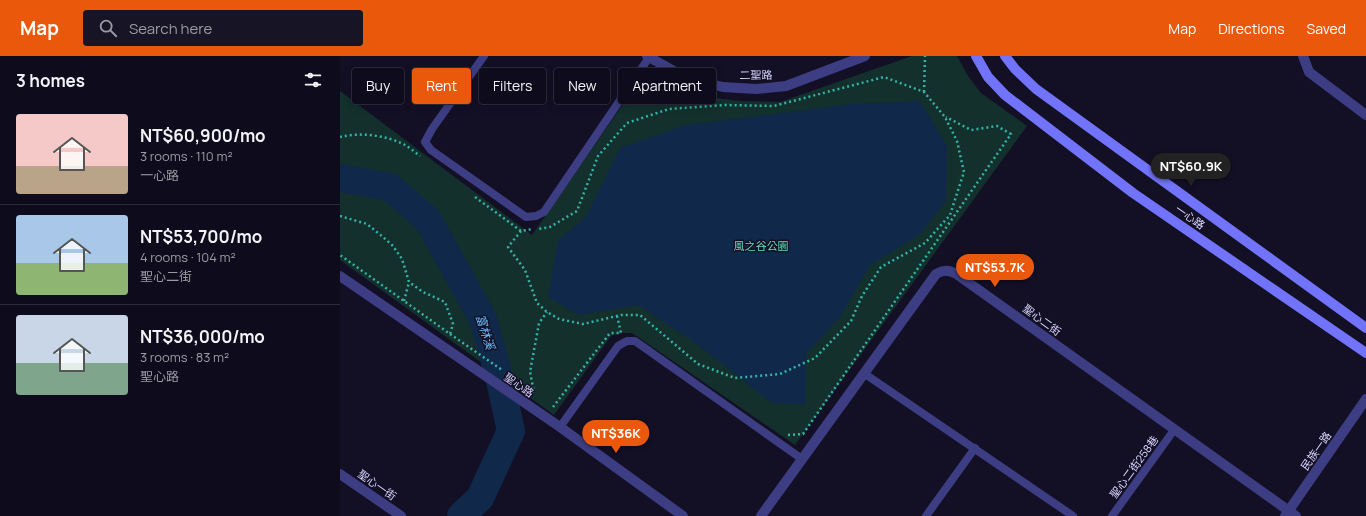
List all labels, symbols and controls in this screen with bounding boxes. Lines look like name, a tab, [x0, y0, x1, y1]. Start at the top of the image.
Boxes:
search box	[83, 10, 363, 46]
text: Map	[20, 15, 59, 41]
icon: search	[97, 17, 119, 39]
text: Search here	[129, 18, 212, 39]
text: Map	[1168, 19, 1196, 38]
text: Directions	[1218, 19, 1285, 38]
text: Saved	[1307, 19, 1346, 38]
street label: 二聖路	[739, 67, 773, 82]
chip: Buy	[352, 68, 404, 104]
chip: Rent	[412, 68, 471, 104]
chip: Filters	[479, 68, 546, 104]
chip: New	[554, 68, 610, 104]
chip: Apartment	[618, 68, 716, 104]
text: 3 homes	[16, 69, 85, 92]
icon: filters	[302, 69, 324, 91]
text: NT$60,900/mo	[140, 124, 266, 147]
icon: home	[48, 130, 96, 178]
text: 3 rooms · 110 m²	[140, 147, 233, 165]
pin: NT$60.9K	[1150, 153, 1232, 187]
text: NT$60.9K	[1160, 157, 1222, 175]
text: 一心路	[140, 166, 179, 184]
street label: 一心路	[1172, 201, 1208, 232]
text: NT$53,700/mo	[140, 225, 262, 248]
icon: home	[48, 231, 96, 279]
park label: 風之谷公園	[734, 238, 789, 253]
text: 4 rooms · 104 m²	[140, 248, 236, 266]
pin: NT$53.7K	[954, 254, 1036, 288]
text: NT$53.7K	[965, 258, 1025, 276]
text: 聖心二街	[140, 267, 192, 285]
street label: 聖心二街	[1020, 301, 1065, 339]
water label: 富林溪	[472, 312, 500, 353]
text: NT$36,000/mo	[140, 325, 265, 348]
icon: home	[48, 331, 96, 379]
text: 3 rooms · 83 m²	[140, 348, 229, 366]
text: 聖心路	[140, 367, 179, 385]
street label: 聖心路	[501, 369, 537, 400]
pin: NT$36K	[583, 420, 649, 454]
text: NT$36K	[591, 424, 641, 442]
street label: 民族一路	[1297, 428, 1334, 473]
street label: 聖心二街258巷	[1106, 432, 1161, 501]
street label: 聖心一街	[355, 466, 400, 503]

